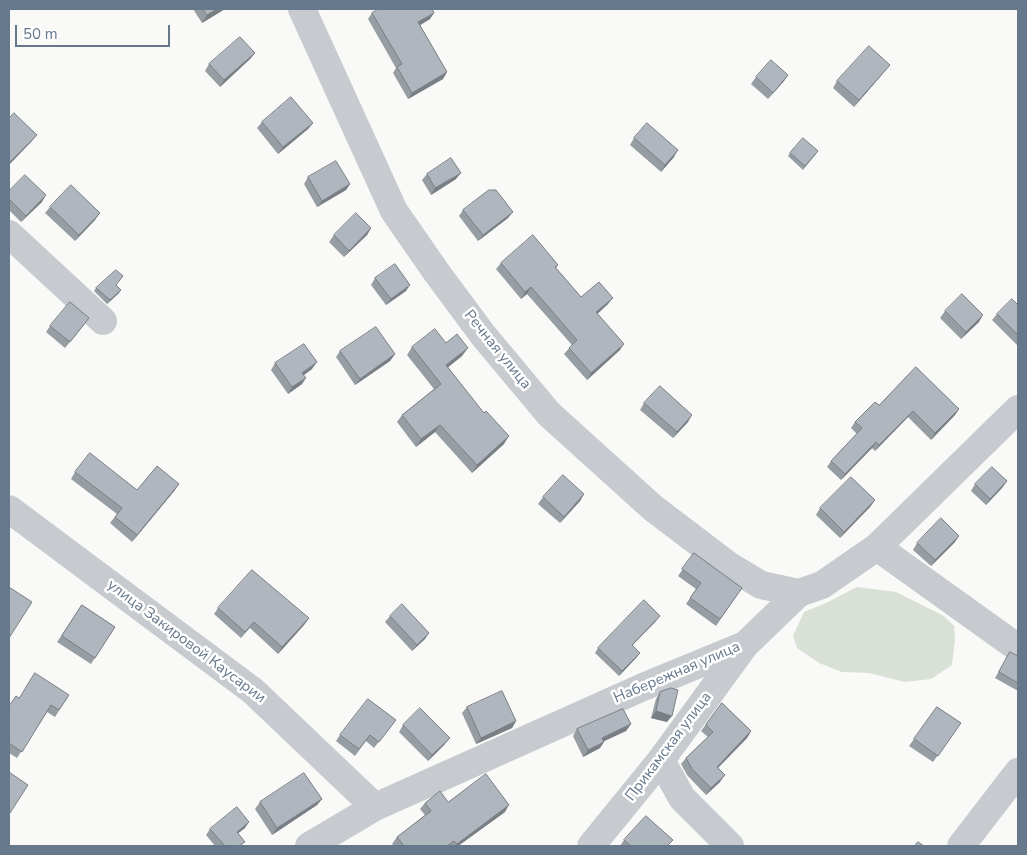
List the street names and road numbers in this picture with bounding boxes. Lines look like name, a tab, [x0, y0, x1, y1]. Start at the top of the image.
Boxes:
street label: Речная улица	[460, 307, 534, 393]
street label: улица Закировой Каусарии	[103, 577, 269, 707]
street label: Набережная улица	[611, 638, 743, 708]
street label: Прикамская улица	[622, 689, 716, 805]

